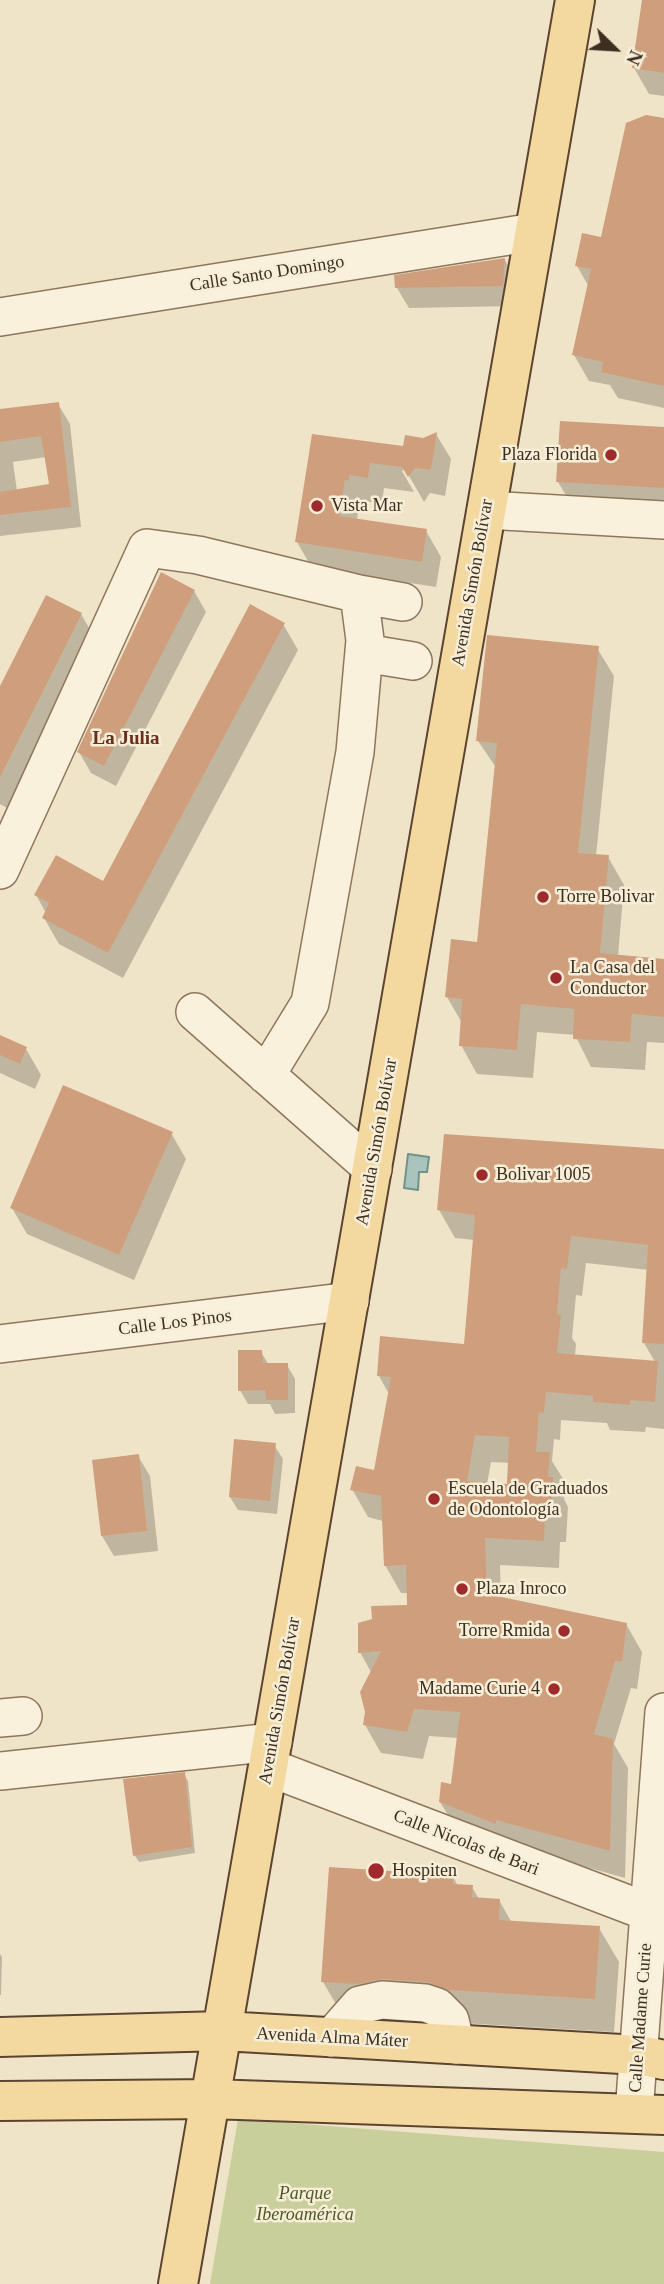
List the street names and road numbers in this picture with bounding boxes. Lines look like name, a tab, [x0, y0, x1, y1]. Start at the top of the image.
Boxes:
street label: Calle Santo Domingo	[188, 251, 346, 297]
street label: Avenida Simón Bolívar	[448, 498, 498, 668]
street label: Avenida Simón Bolívar	[352, 1057, 402, 1227]
street label: Calle Los Pinos	[117, 1305, 233, 1341]
street label: Avenida Simón Bolívar	[255, 1616, 305, 1786]
street label: Calle Nicolas de Bari	[390, 1805, 542, 1881]
street label: Calle Madame Curie	[625, 1942, 657, 2094]
street label: Avenida Alma Máter	[256, 2023, 408, 2053]

